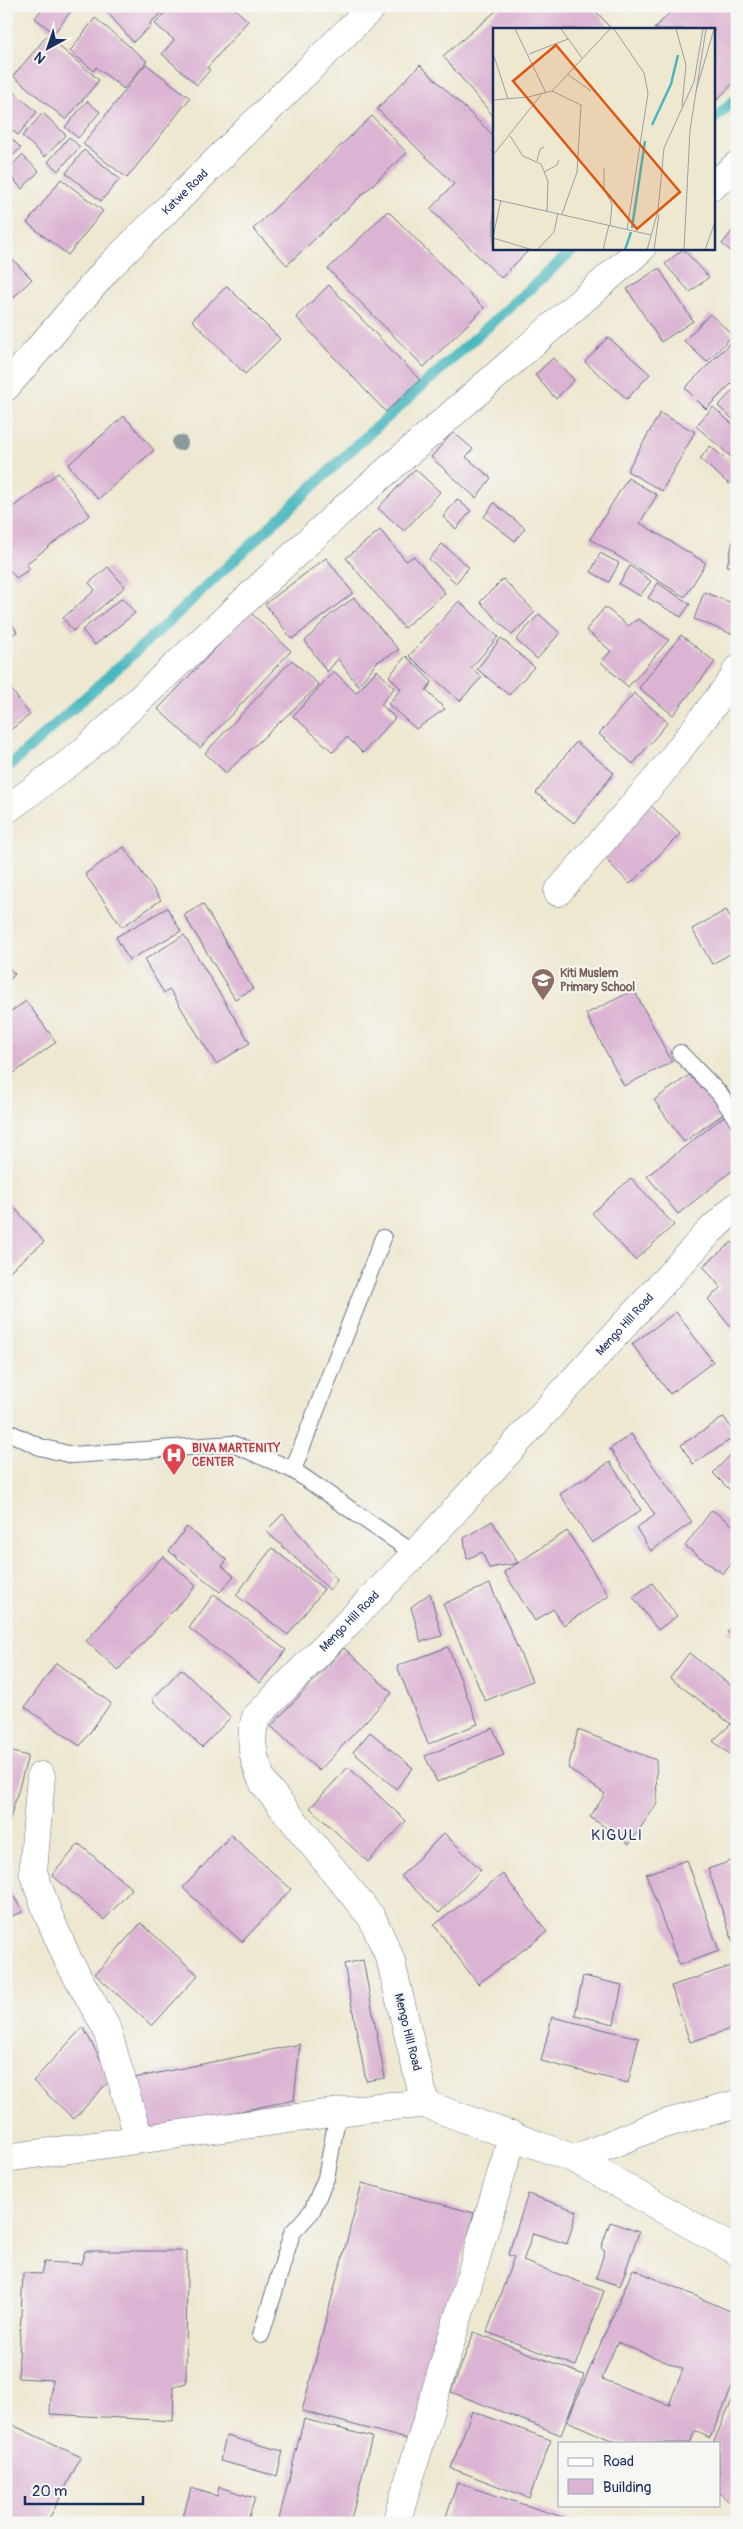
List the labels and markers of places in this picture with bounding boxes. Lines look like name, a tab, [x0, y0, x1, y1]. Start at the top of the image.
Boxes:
place label: Kiti Muslem Primary School	[560, 966, 635, 995]
school or university icon: Kiti Muslem Primary School	[530, 967, 556, 1001]
place label: BIVA MARTENITY CENTER	[192, 1441, 281, 1470]
hospital icon: BIVA MARTENITY CENTER	[161, 1442, 187, 1476]

